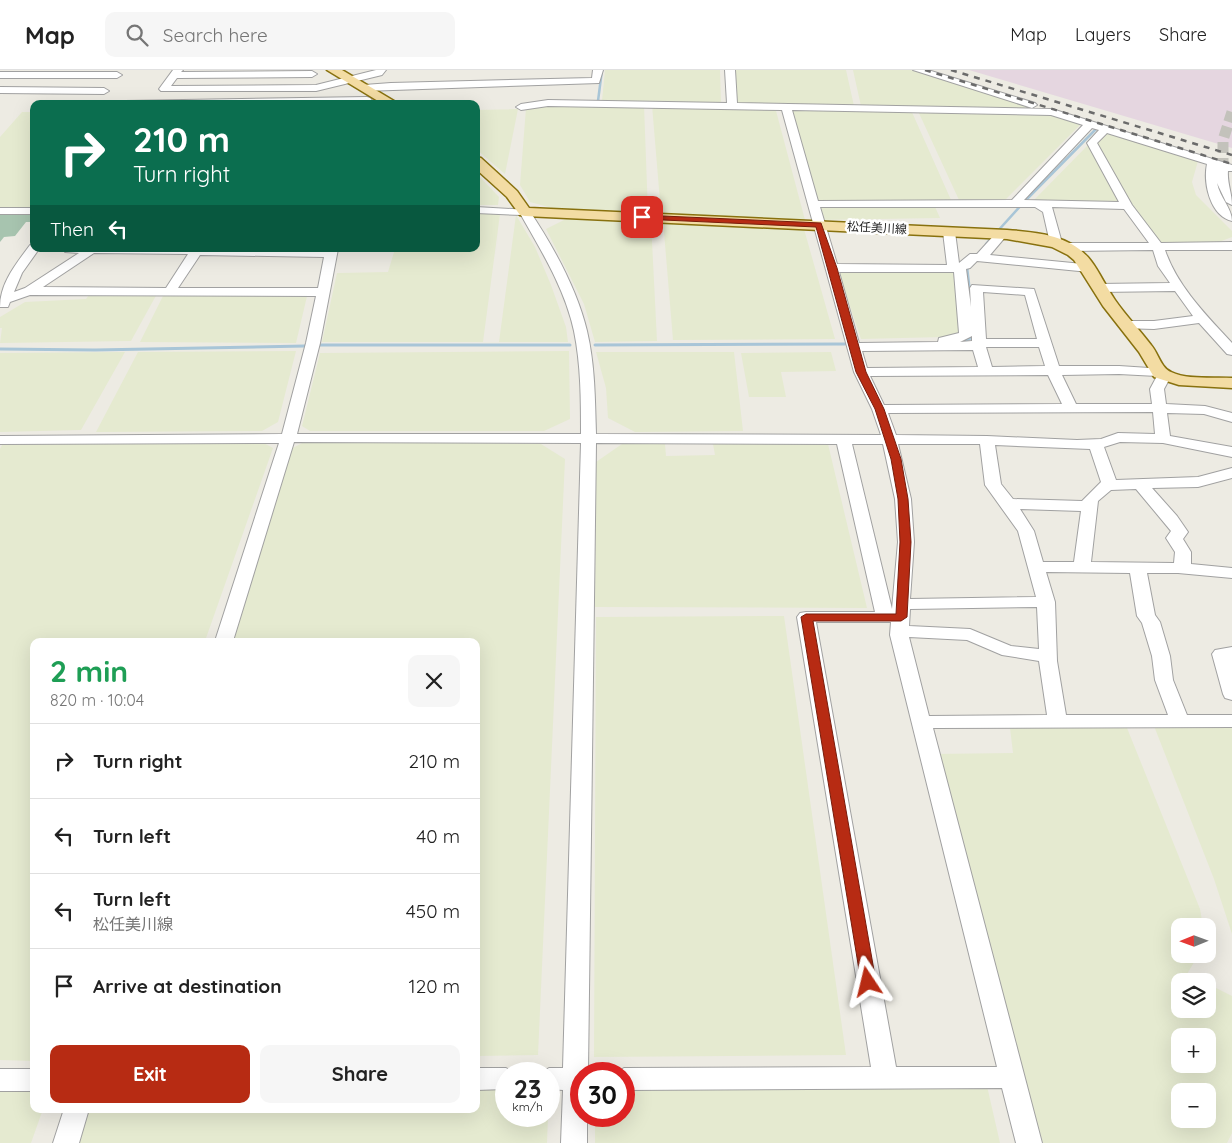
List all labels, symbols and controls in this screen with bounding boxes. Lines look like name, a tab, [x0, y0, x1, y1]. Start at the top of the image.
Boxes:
search box	[105, 12, 455, 57]
text: Map	[25, 20, 75, 50]
icon: search	[123, 21, 151, 49]
text: Search here	[163, 23, 268, 47]
text: Map	[1010, 23, 1047, 46]
text: Layers	[1075, 23, 1131, 46]
text: Share	[1159, 23, 1207, 46]
text: 210 m	[133, 117, 230, 161]
icon: right	[50, 120, 115, 185]
text: Turn right	[133, 160, 230, 188]
pin	[621, 196, 663, 238]
icon: arrive	[628, 203, 656, 231]
icon: left	[104, 215, 132, 243]
text: Then	[50, 217, 94, 241]
street label: 松任美川線	[847, 218, 907, 237]
text: 2 min	[50, 652, 128, 690]
button: close	[408, 655, 460, 707]
text: 820 m · 10:04	[50, 690, 144, 710]
icon: right	[50, 747, 78, 775]
text: Turn right	[93, 749, 182, 773]
text: 210 m	[409, 749, 460, 773]
icon: left	[50, 822, 78, 850]
text: Turn left	[93, 824, 171, 848]
text: 40 m	[416, 824, 460, 848]
text: Turn left	[93, 887, 171, 911]
icon: left	[50, 897, 78, 925]
text: 450 m	[406, 899, 460, 923]
text: 松任美川線	[93, 914, 173, 934]
north arrow	[1171, 918, 1216, 962]
map controls	[1171, 918, 1216, 1128]
position arrow	[841, 955, 893, 1007]
icon: arrive	[50, 972, 78, 1000]
button: layers	[1171, 973, 1216, 1018]
text: Arrive at destination	[93, 974, 282, 998]
text: 120 m	[409, 974, 460, 998]
button: +	[1171, 1028, 1216, 1073]
button: Exit	[50, 1045, 250, 1103]
button: Share	[260, 1045, 460, 1103]
speed limit sign: 30	[570, 1062, 635, 1127]
text: 23	[514, 1073, 541, 1104]
button: −	[1171, 1083, 1216, 1128]
text: km/h	[512, 1099, 543, 1114]

